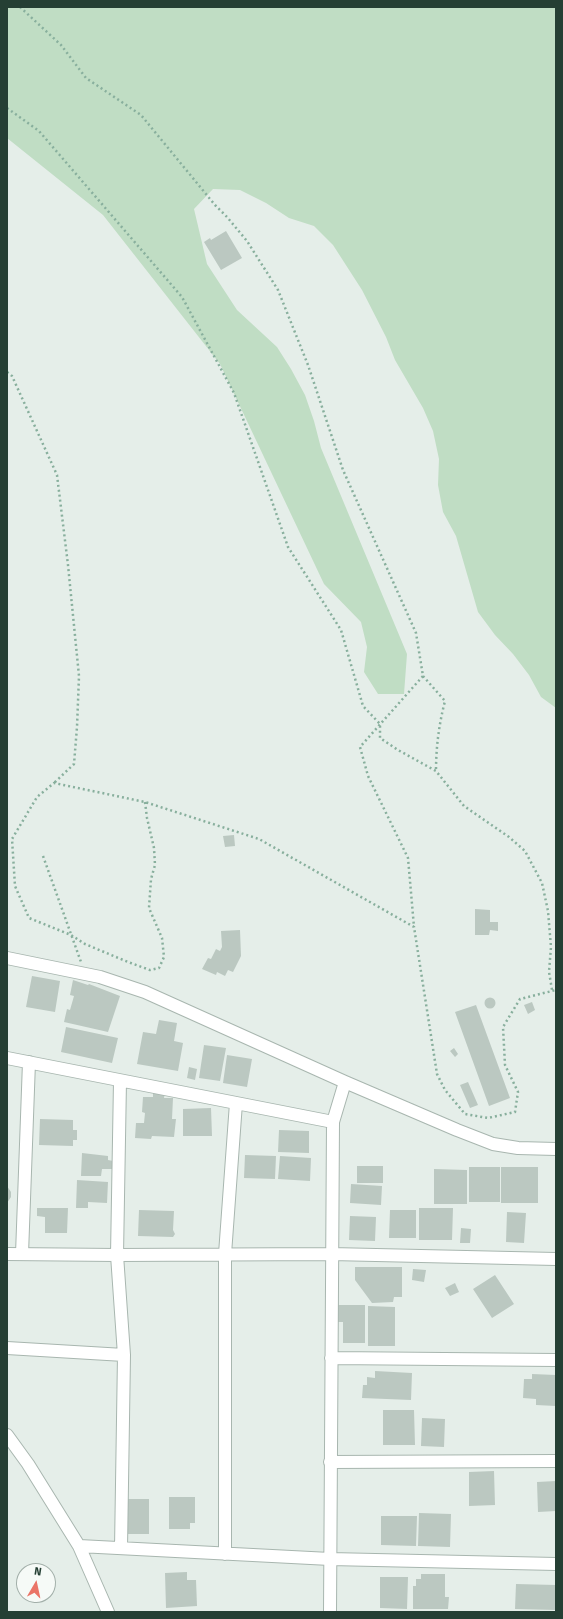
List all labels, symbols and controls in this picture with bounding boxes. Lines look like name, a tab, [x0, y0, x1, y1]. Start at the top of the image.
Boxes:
north arrow	[16, 1563, 56, 1603]
text: N	[33, 1565, 42, 1579]

